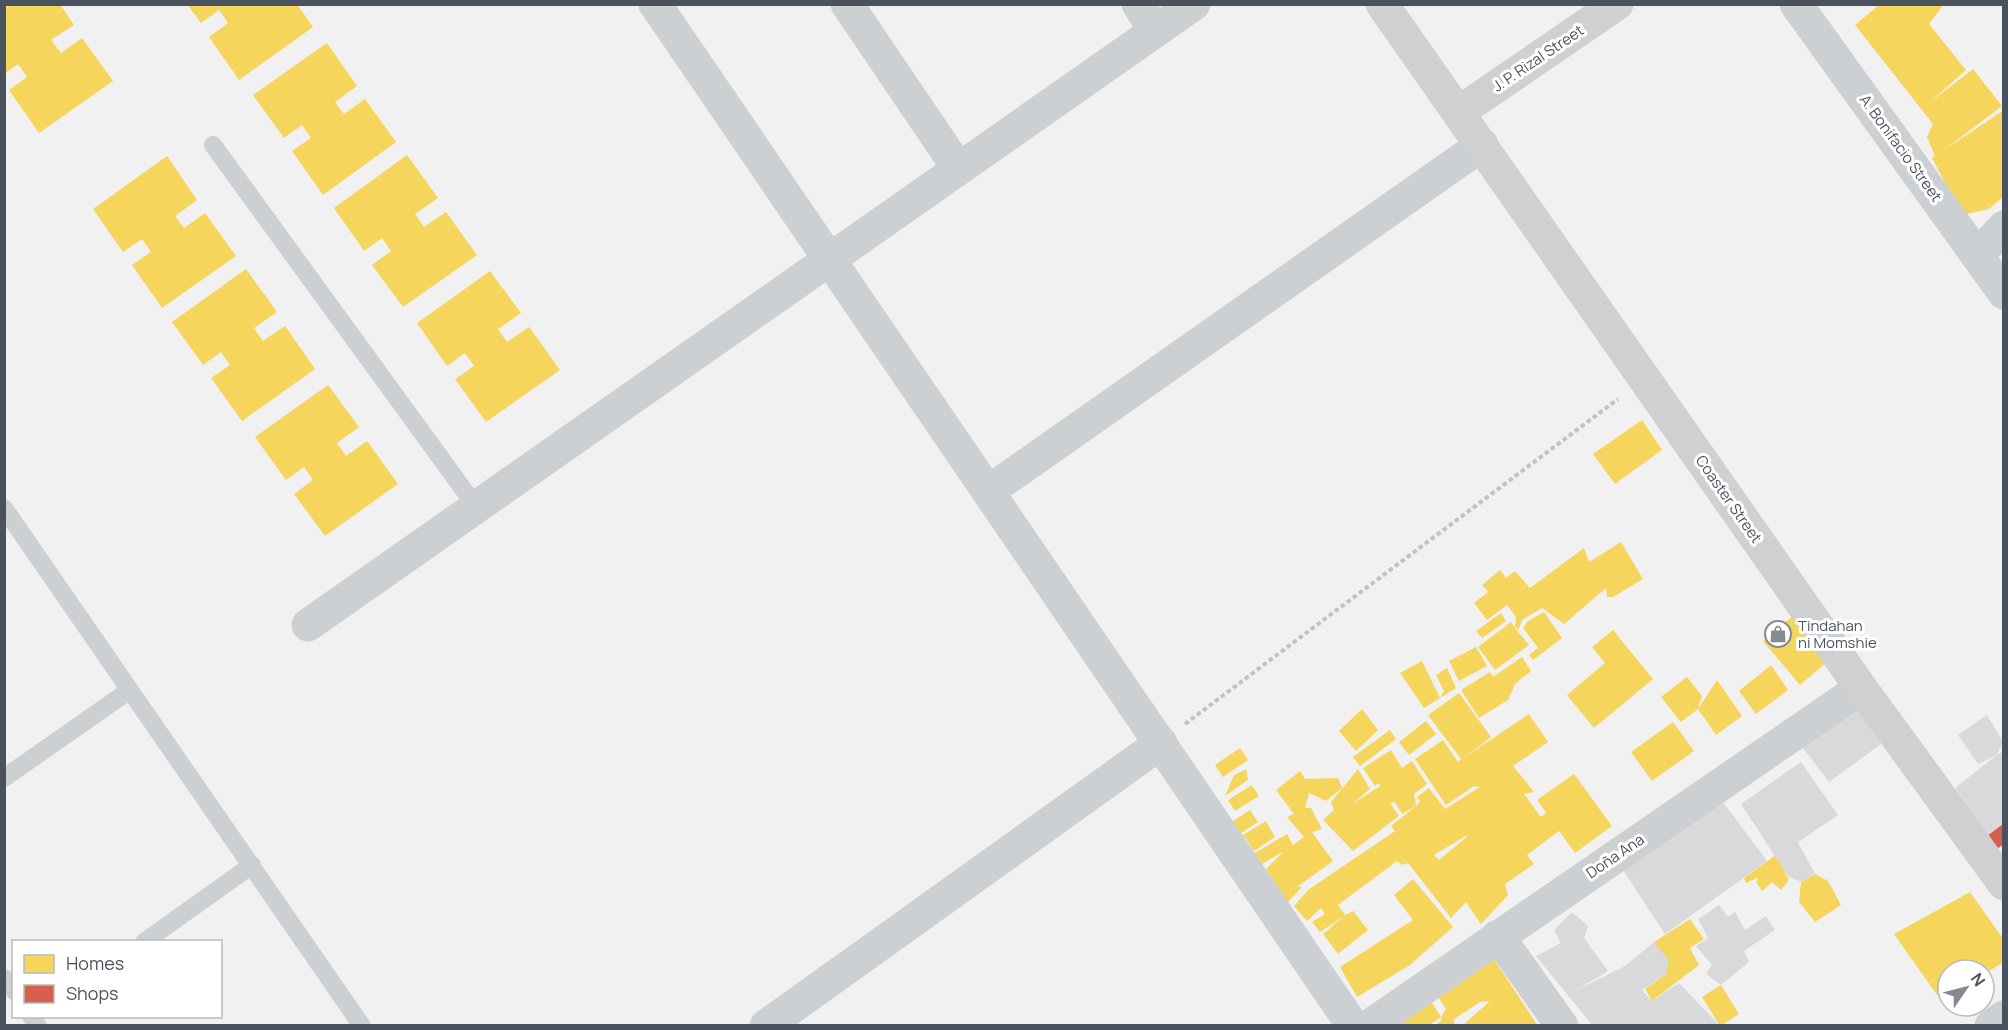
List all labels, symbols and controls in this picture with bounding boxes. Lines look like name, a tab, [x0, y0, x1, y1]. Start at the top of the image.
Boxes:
street label: J. P. Rizal Street	[1488, 20, 1588, 96]
street label: A. Bonifacio Street	[1855, 90, 1947, 206]
street label: Coaster Street	[1691, 451, 1767, 547]
place label: Tindahan ni Momshie	[1798, 615, 1877, 653]
shop icon: Tindahan ni Momshie	[1763, 619, 1793, 649]
street label: Doña Ana	[1582, 829, 1648, 883]
legend	[12, 940, 222, 1018]
text: Homes	[66, 951, 124, 975]
north arrow	[1936, 958, 1996, 1018]
text: N	[1966, 968, 1991, 990]
text: Shops	[66, 981, 118, 1005]

